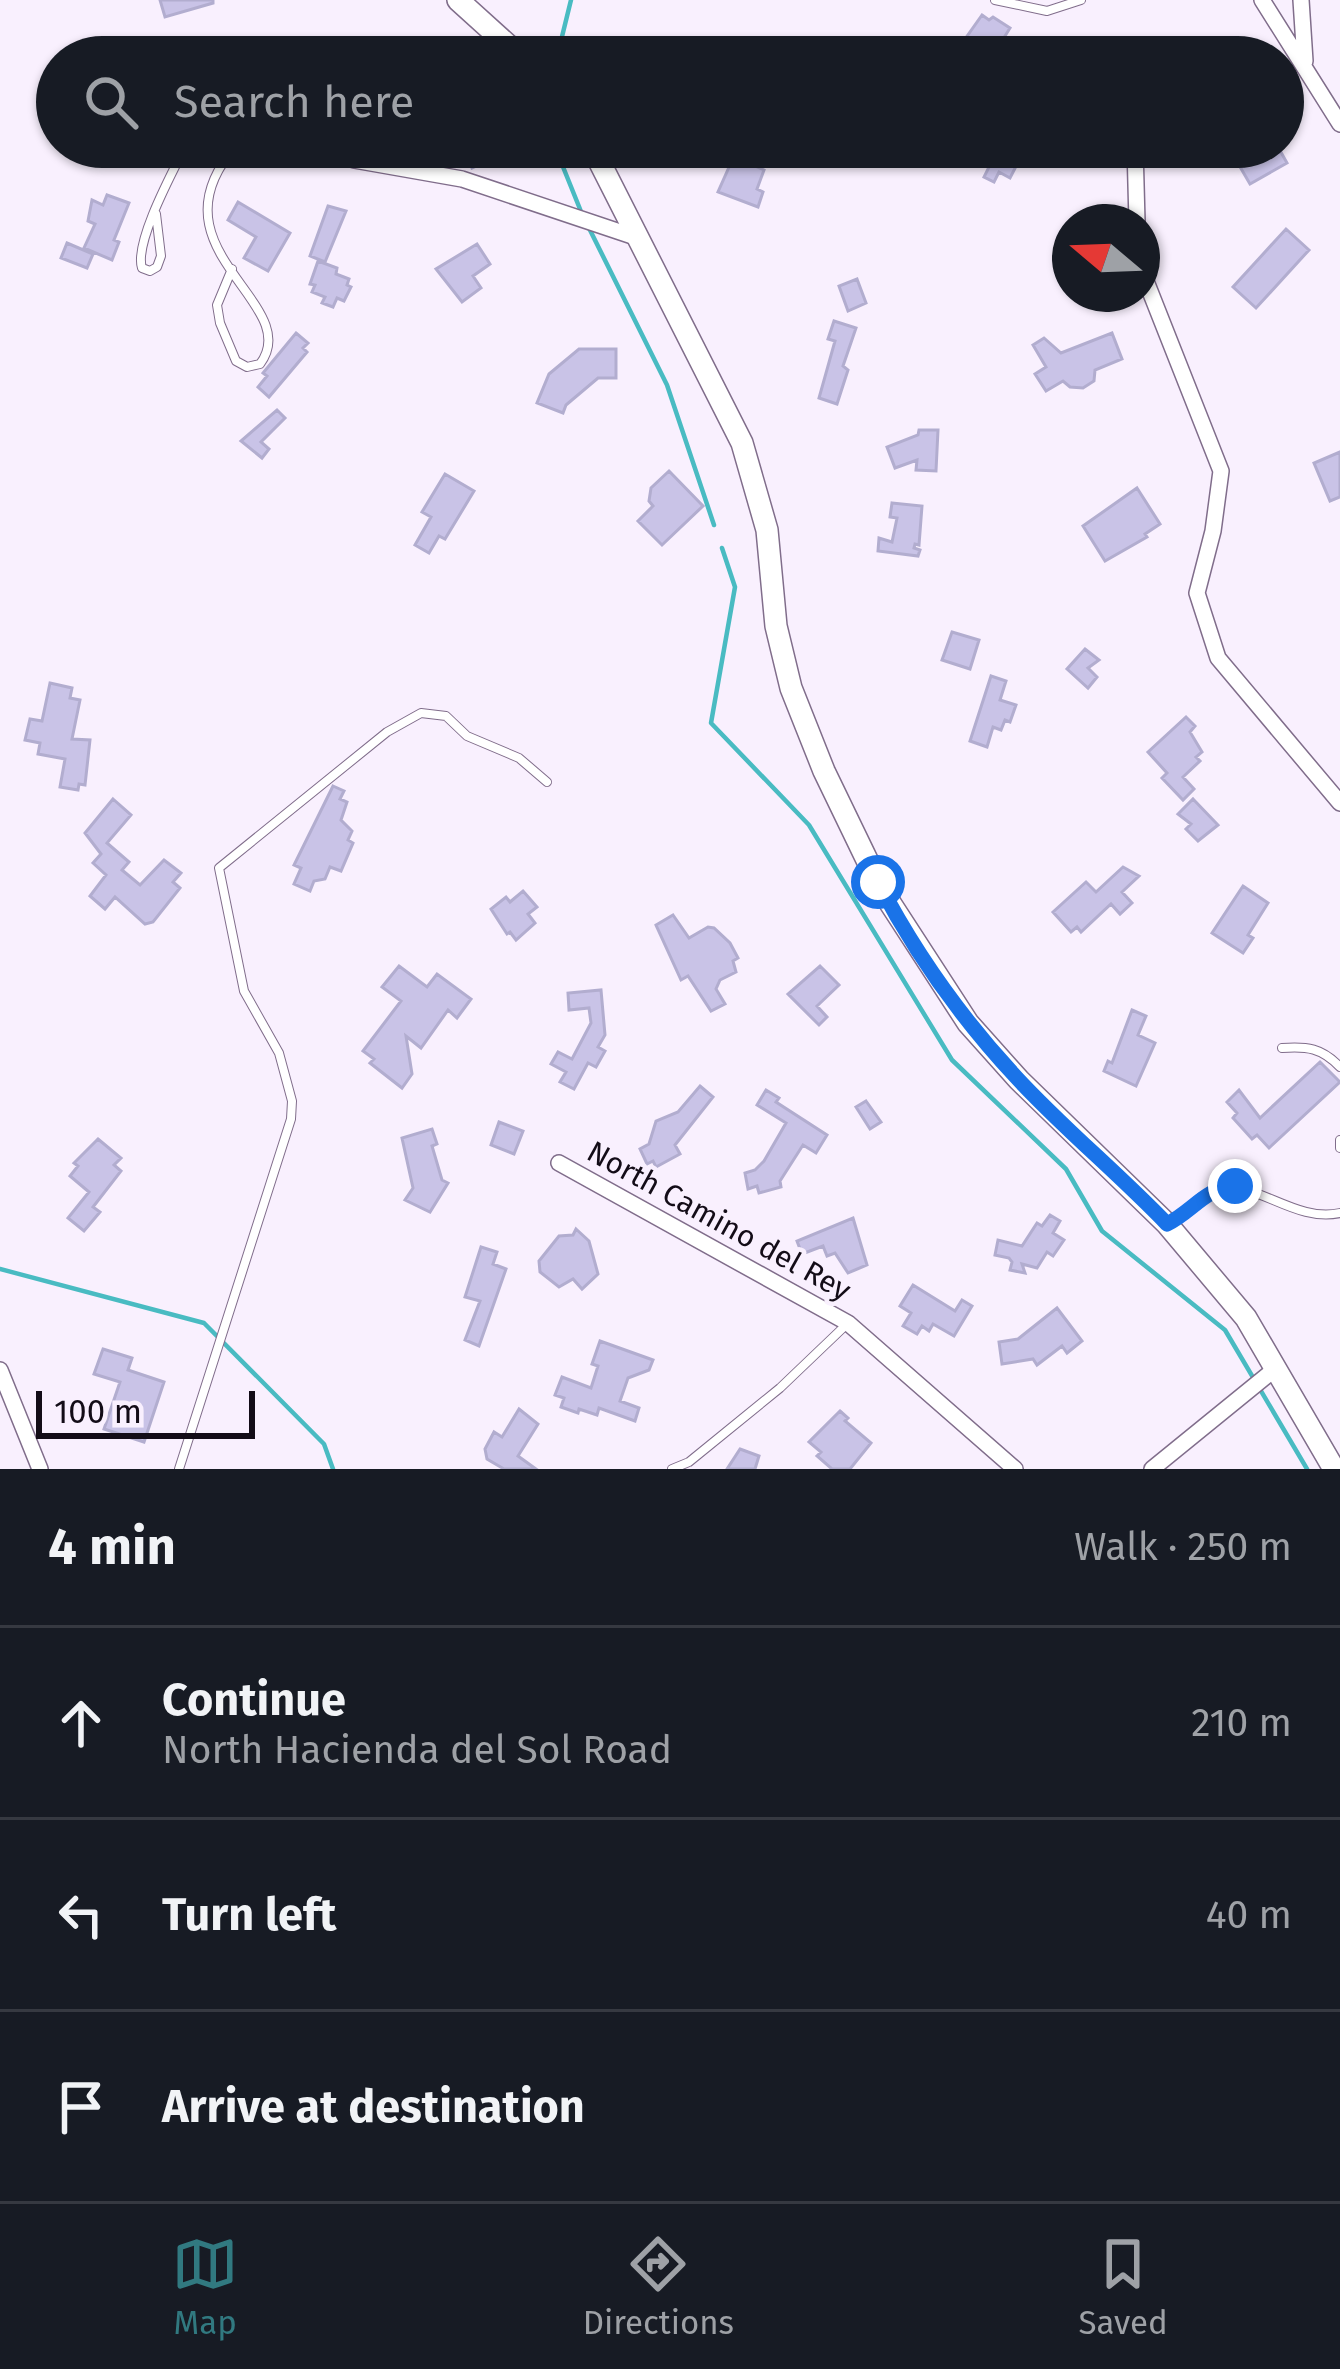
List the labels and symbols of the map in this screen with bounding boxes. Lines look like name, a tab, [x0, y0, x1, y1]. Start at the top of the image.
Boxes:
north arrow	[1052, 204, 1160, 312]
route start	[851, 855, 905, 909]
street label: North Camino del Rey	[581, 1134, 857, 1309]
route end	[1208, 1159, 1262, 1213]
scale bar	[36, 1385, 255, 1438]

